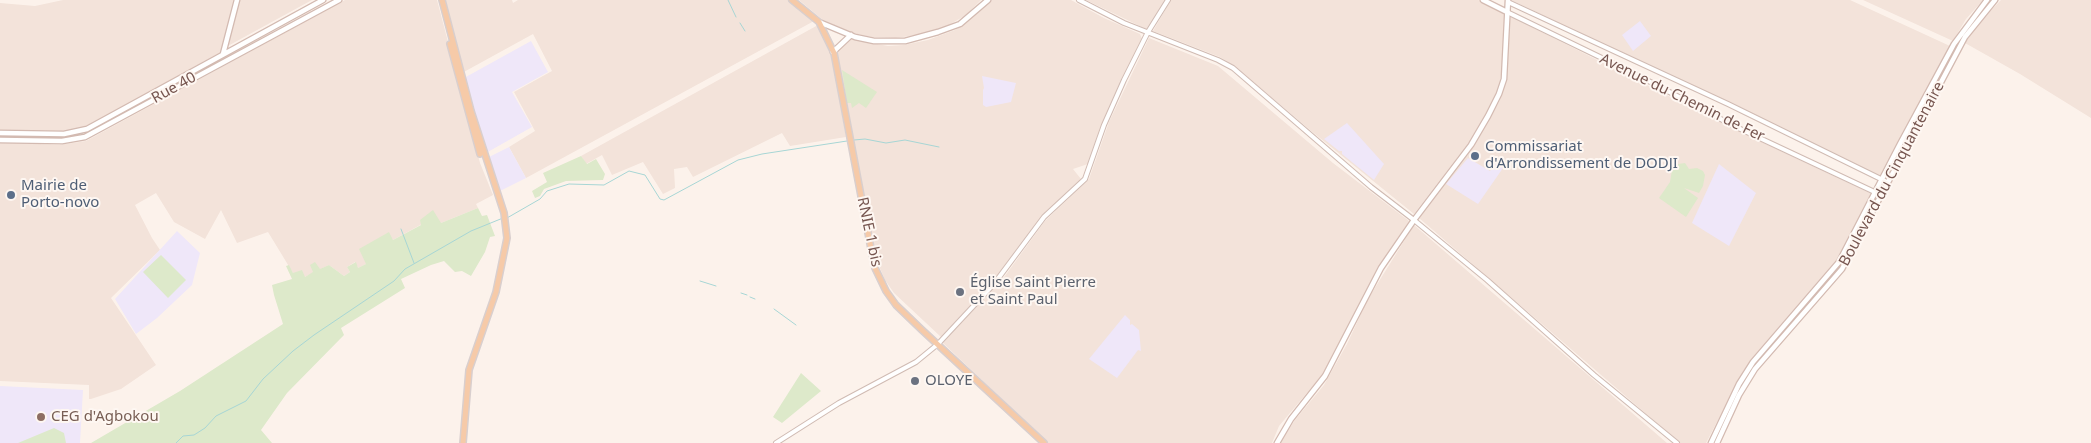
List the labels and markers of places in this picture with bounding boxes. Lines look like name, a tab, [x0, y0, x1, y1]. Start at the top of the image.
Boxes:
place label: Commissariat d'Arrondissement de DODJI	[1485, 138, 1678, 173]
marker: Commissariat d'Arrondissement de DODJI	[1469, 150, 1481, 162]
place label: Mairie de Porto-novo	[21, 177, 99, 212]
marker: Mairie de Porto-novo	[5, 189, 17, 201]
place label: Église Saint Pierre et Saint Paul	[970, 274, 1096, 309]
marker: Église Saint Pierre et Saint Paul	[954, 286, 966, 298]
place label: OLOYE	[925, 372, 973, 390]
marker: OLOYE	[909, 375, 921, 387]
place label: CEG d'Agbokou	[51, 408, 159, 426]
marker: CEG d'Agbokou	[35, 411, 47, 423]

